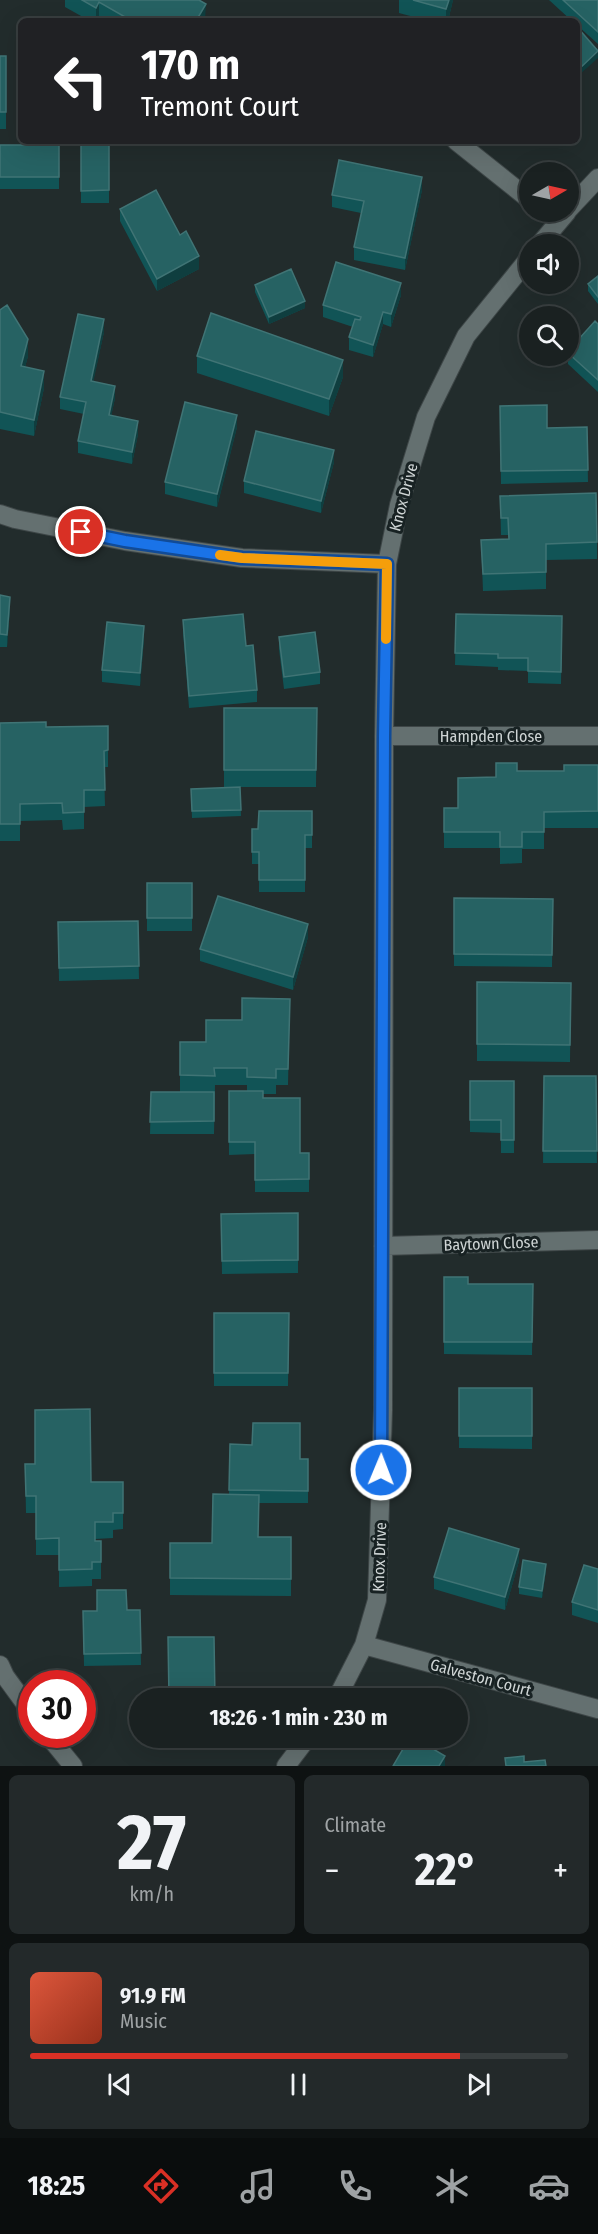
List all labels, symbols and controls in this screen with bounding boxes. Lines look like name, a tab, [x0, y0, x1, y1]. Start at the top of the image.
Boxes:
text: 170 m	[141, 40, 240, 90]
icon: left	[42, 42, 120, 120]
text: Tremont Court	[141, 91, 299, 123]
north arrow	[519, 162, 579, 222]
map controls	[519, 162, 579, 366]
button: sound	[519, 234, 579, 294]
button: search	[519, 306, 579, 366]
street label: Knox Drive	[385, 461, 422, 533]
pin	[55, 506, 106, 557]
icon: arrive	[64, 515, 97, 548]
street label: Hampden Close	[440, 727, 542, 746]
street label: Baytown Close	[443, 1232, 539, 1255]
position arrow	[349, 1438, 413, 1502]
street label: Knox Drive	[369, 1522, 390, 1592]
street label: Galveston Court	[428, 1655, 534, 1700]
speed limit sign: 30	[18, 1670, 96, 1748]
text: 18:26 · 1 min · 230 m	[210, 1704, 387, 1731]
text: 27	[117, 1796, 186, 1890]
text: Climate	[325, 1813, 386, 1837]
text: 22°	[415, 1843, 478, 1897]
text: −	[325, 1851, 339, 1891]
text: +	[553, 1851, 568, 1891]
text: km/h	[129, 1882, 174, 1906]
text: 91.9 FM	[120, 1982, 186, 2009]
text: Music	[120, 2009, 167, 2033]
icon: previous	[103, 2068, 136, 2101]
icon: pause	[282, 2068, 315, 2101]
icon: next	[462, 2068, 495, 2101]
icon: directions	[140, 2165, 182, 2207]
icon: music	[237, 2165, 279, 2207]
icon: phone	[334, 2165, 376, 2207]
icon: climate	[431, 2165, 473, 2207]
icon: car	[528, 2165, 570, 2207]
text: 18:25	[28, 2170, 85, 2202]

